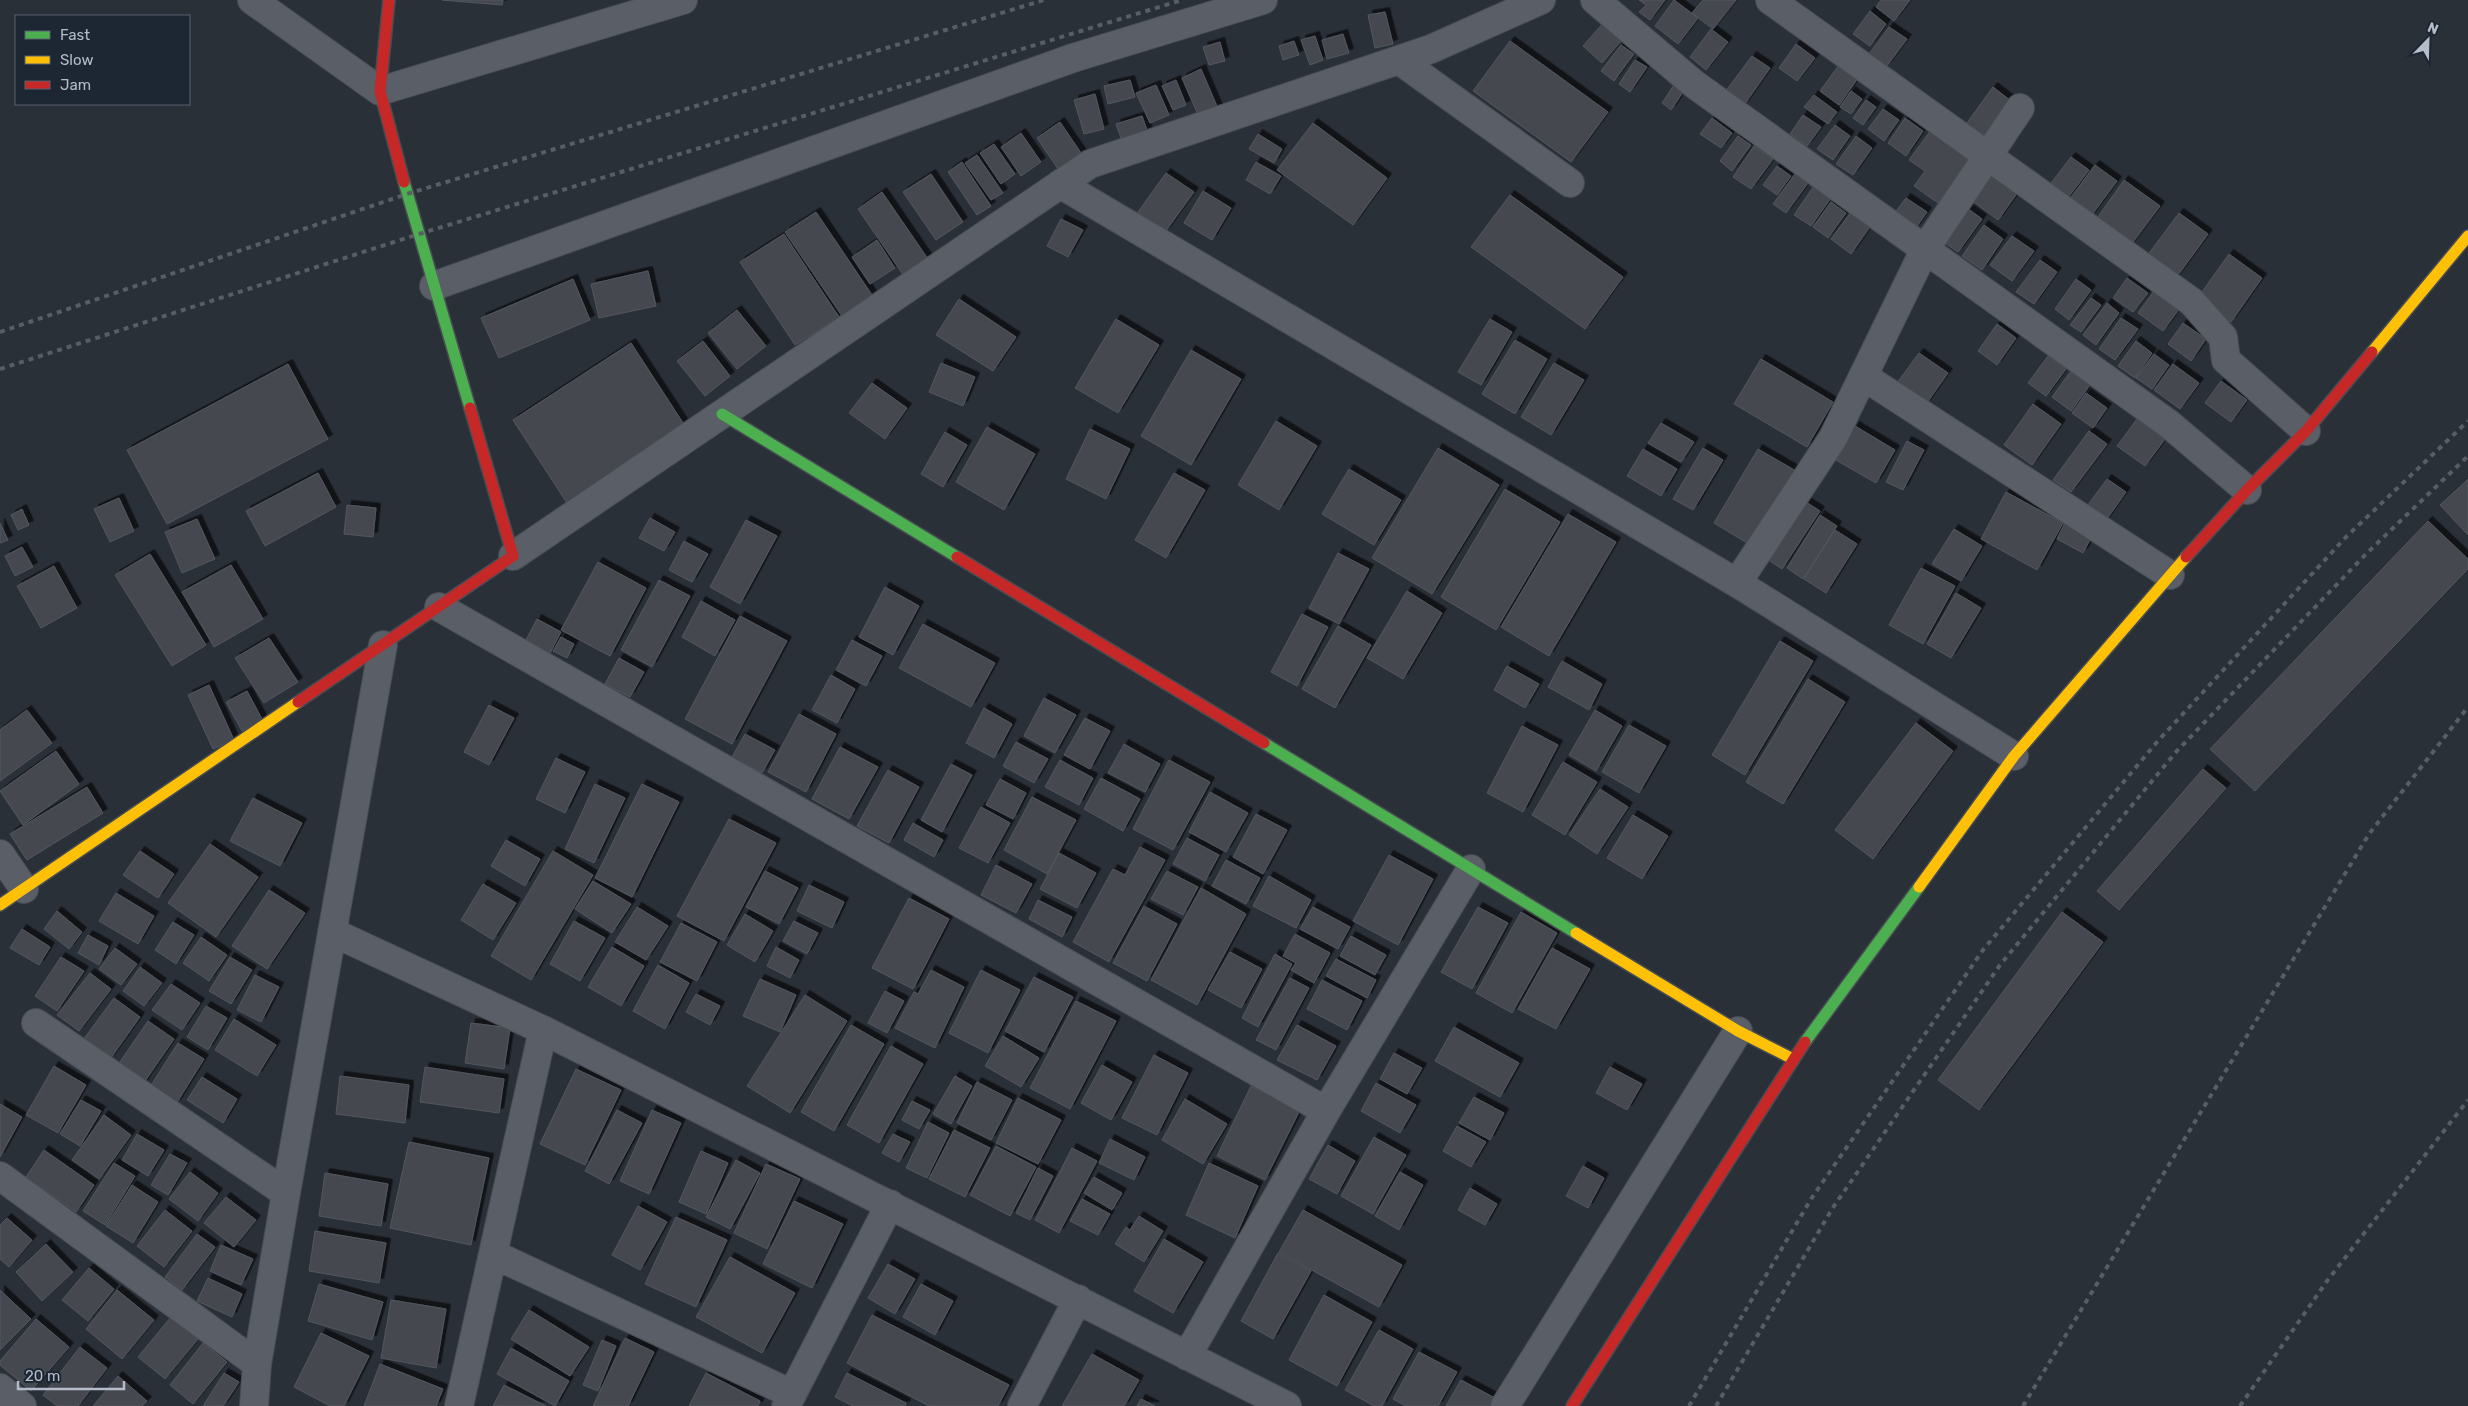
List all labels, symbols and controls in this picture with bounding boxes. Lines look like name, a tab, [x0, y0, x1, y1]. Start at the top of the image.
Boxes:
legend	[15, 15, 190, 105]
north arrow	[2403, 15, 2453, 65]
text: N	[2425, 19, 2441, 38]
text: Fast	[60, 26, 90, 44]
text: Slow	[60, 51, 93, 69]
text: Jam	[60, 76, 91, 94]
scale bar	[18, 1358, 124, 1390]
text: 20 m	[25, 1367, 60, 1385]

